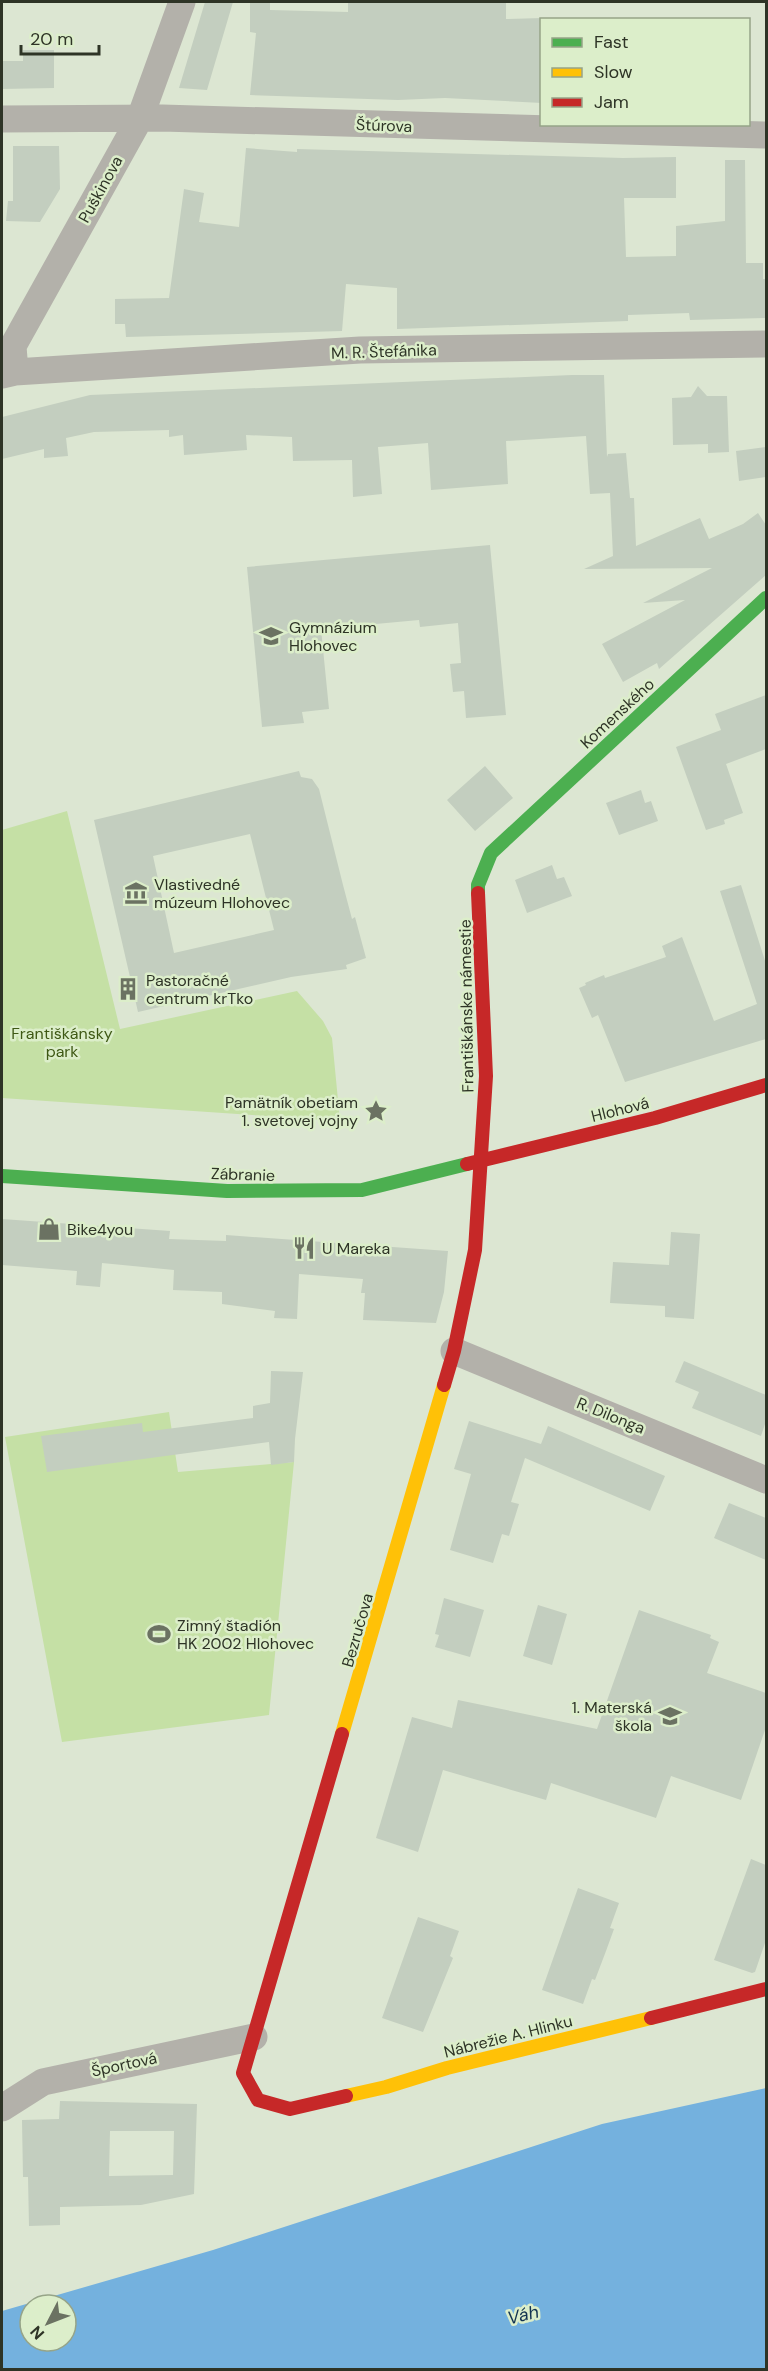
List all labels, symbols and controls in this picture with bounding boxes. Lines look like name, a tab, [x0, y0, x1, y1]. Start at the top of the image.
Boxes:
scale bar	[21, 18, 99, 56]
legend	[540, 18, 750, 126]
text: 20 m	[30, 27, 73, 51]
text: Fast	[594, 30, 629, 54]
text: Slow	[594, 60, 633, 84]
text: Jam	[594, 90, 629, 114]
street label: Štúrova	[356, 114, 412, 137]
street label: Puškinova	[73, 152, 127, 226]
street label: M. R. Štefánika	[331, 339, 437, 364]
place label: Gymnázium Hlohovec	[289, 617, 377, 656]
school or university icon: Gymnázium Hlohovec	[258, 623, 284, 649]
street label: Komenského	[576, 674, 659, 753]
place label: Vlastivedné múzeum Hlohovec	[154, 874, 290, 913]
museum icon: Vlastivedné múzeum Hlohovec	[123, 880, 149, 906]
street label: Františkánske námestie	[454, 919, 479, 1093]
place label: Pastoračné centrum krTko	[146, 970, 253, 1009]
building icon: Pastoračné centrum krTko	[115, 976, 141, 1002]
park label: Františkánsky park	[11, 1023, 113, 1062]
place label: Pamätník obetiam 1. svetovej vojny	[225, 1092, 358, 1131]
street label: Hlohová	[589, 1092, 651, 1127]
place icon: Pamätník obetiam 1. svetovej vojny	[363, 1098, 389, 1124]
street label: Zábranie	[211, 1163, 275, 1186]
shop icon: Bike4you	[36, 1216, 62, 1242]
place label: Bike4you	[67, 1219, 133, 1240]
restaurant icon: U Mareka	[291, 1235, 317, 1261]
place label: U Mareka	[322, 1238, 390, 1259]
street label: R. Dilonga	[574, 1392, 648, 1439]
street label: Bezručova	[337, 1591, 378, 1670]
place label: Zimný štadión HK 2002 Hlohovec	[177, 1615, 314, 1654]
sports icon: Zimný štadión HK 2002 Hlohovec	[146, 1621, 172, 1647]
place label: 1. Materská škola	[572, 1697, 652, 1736]
school or university icon: 1. Materská škola	[657, 1703, 683, 1729]
street label: Nábrežie A. Hlinku	[442, 2010, 575, 2063]
street label: Športová	[89, 2047, 159, 2082]
north arrow	[18, 2293, 78, 2353]
water label: Váh	[505, 2300, 541, 2330]
text: N	[26, 2321, 49, 2344]

